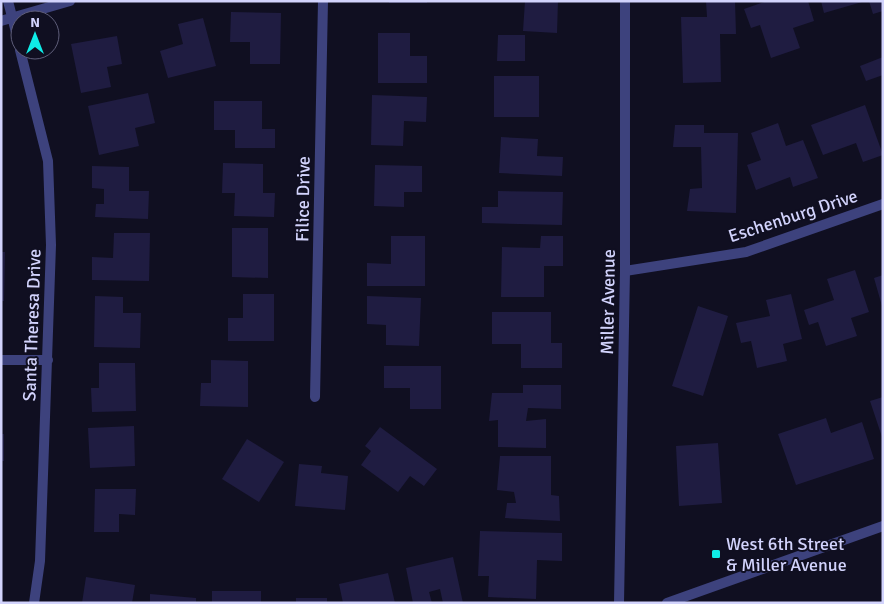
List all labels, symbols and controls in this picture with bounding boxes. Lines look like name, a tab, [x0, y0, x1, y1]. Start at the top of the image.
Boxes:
north arrow	[10, 10, 60, 60]
text: N	[30, 14, 40, 31]
street label: Filice Drive	[291, 156, 315, 242]
street label: Eschenburg Drive	[726, 185, 860, 247]
street label: Santa Theresa Drive	[18, 248, 46, 402]
street label: Miller Avenue	[596, 249, 620, 355]
place label: West 6th Street & Miller Avenue	[726, 533, 847, 576]
marker: West 6th Street & Miller Avenue	[710, 548, 722, 560]

